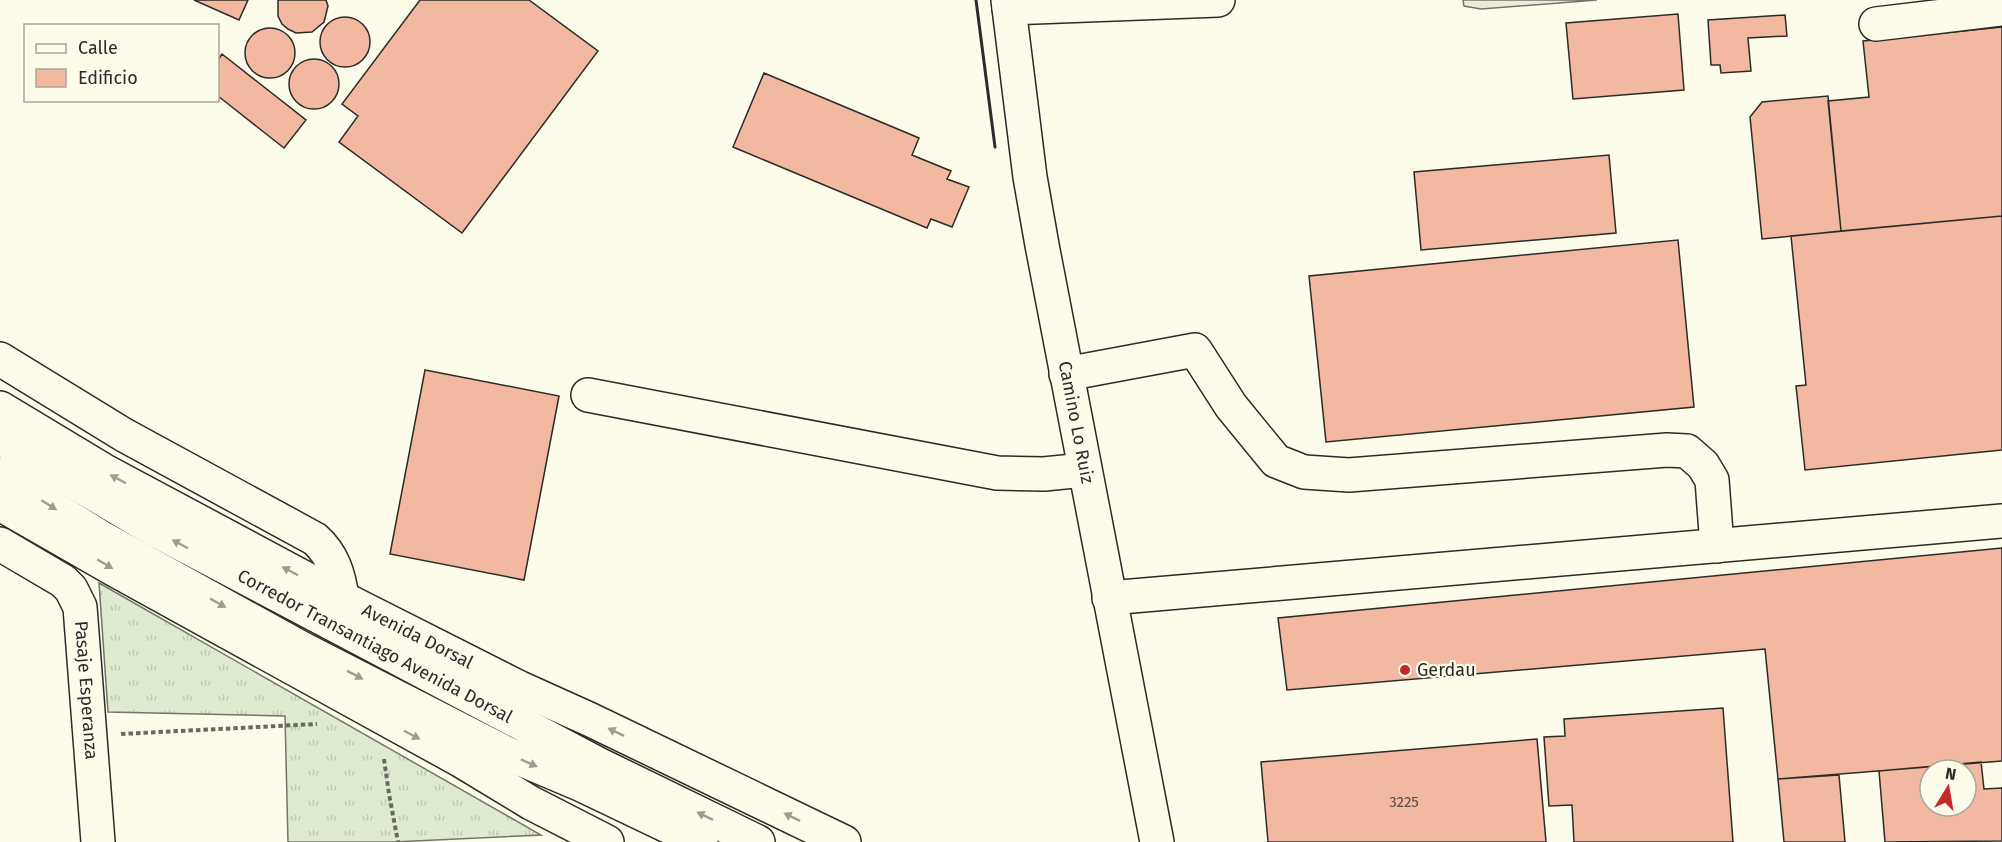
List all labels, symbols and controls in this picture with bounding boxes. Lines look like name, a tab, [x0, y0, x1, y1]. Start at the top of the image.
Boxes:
legend	[24, 24, 219, 102]
text: Calle	[78, 37, 118, 59]
text: Edificio	[78, 67, 138, 89]
street label: Camino Lo Ruiz	[1054, 359, 1099, 486]
one-way arrow	[110, 474, 127, 483]
one-way arrow	[41, 500, 58, 511]
one-way arrow	[172, 539, 189, 548]
one-way arrow	[97, 559, 113, 570]
street label: Corredor Transantiago Avenida Dorsal	[234, 565, 516, 728]
one-way arrow	[282, 566, 299, 576]
one-way arrow	[210, 598, 227, 608]
street label: Avenida Dorsal	[358, 599, 477, 674]
street label: Pasaje Esperanza	[70, 620, 103, 760]
place label: Gerdau	[1417, 659, 1476, 681]
marker: Gerdau	[1398, 663, 1412, 677]
one-way arrow	[347, 670, 364, 680]
one-way arrow	[608, 727, 625, 736]
one-way arrow	[404, 730, 421, 740]
one-way arrow	[521, 758, 539, 768]
north arrow	[1918, 758, 1978, 818]
text: N	[1944, 763, 1958, 784]
house number: 3225	[1389, 793, 1419, 811]
one-way arrow	[696, 812, 714, 822]
one-way arrow	[783, 812, 800, 821]

